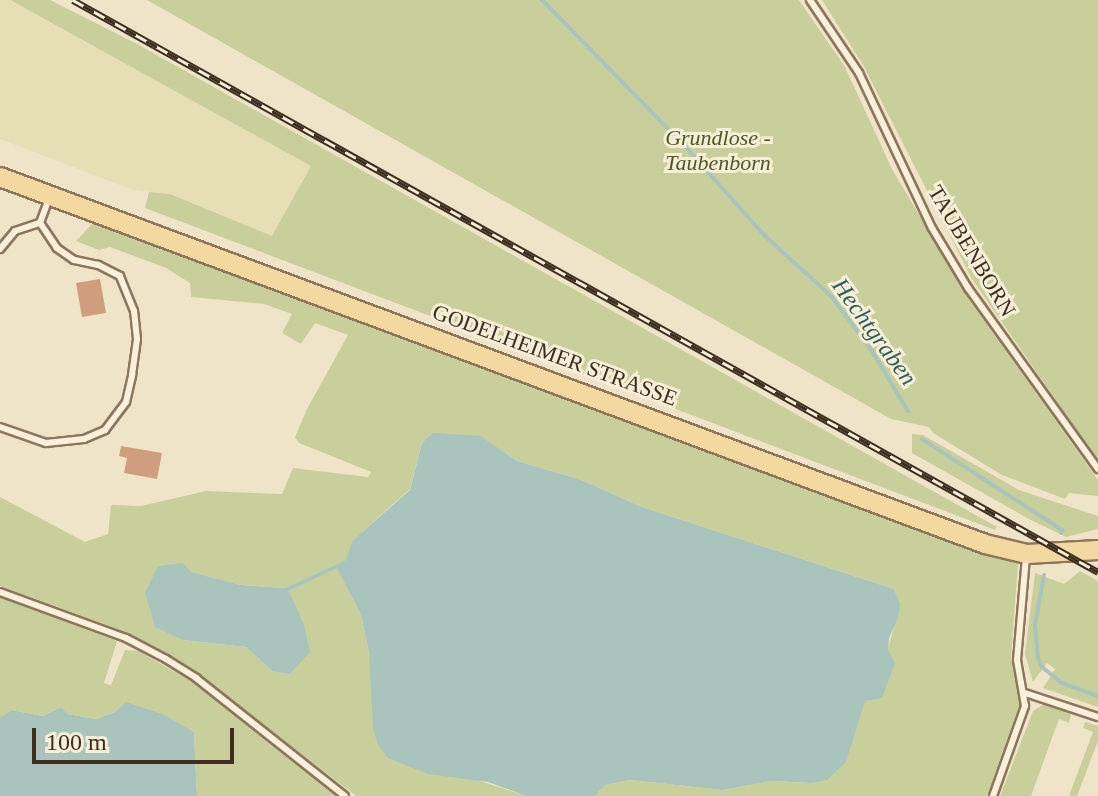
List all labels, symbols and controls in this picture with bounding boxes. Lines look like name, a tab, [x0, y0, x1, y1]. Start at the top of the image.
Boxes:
park label: Grundlose - Taubenborn	[665, 124, 771, 176]
street label: TAUBENBORN	[922, 181, 1022, 321]
water label: Hechtgraben	[826, 273, 922, 391]
street label: GODELHEIMER STRASSE	[429, 298, 681, 412]
scale bar	[36, 712, 238, 762]
text: 100 m	[46, 729, 107, 755]

